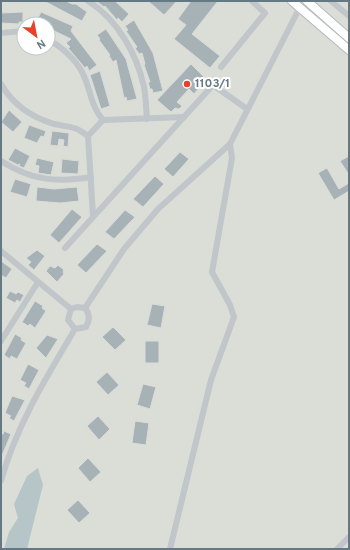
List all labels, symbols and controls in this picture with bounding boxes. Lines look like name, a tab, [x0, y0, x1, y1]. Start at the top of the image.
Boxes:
north arrow	[16, 16, 56, 56]
text: N	[34, 36, 48, 52]
place label: 1103/1	[195, 76, 230, 92]
marker: 1103/1	[182, 79, 192, 89]

